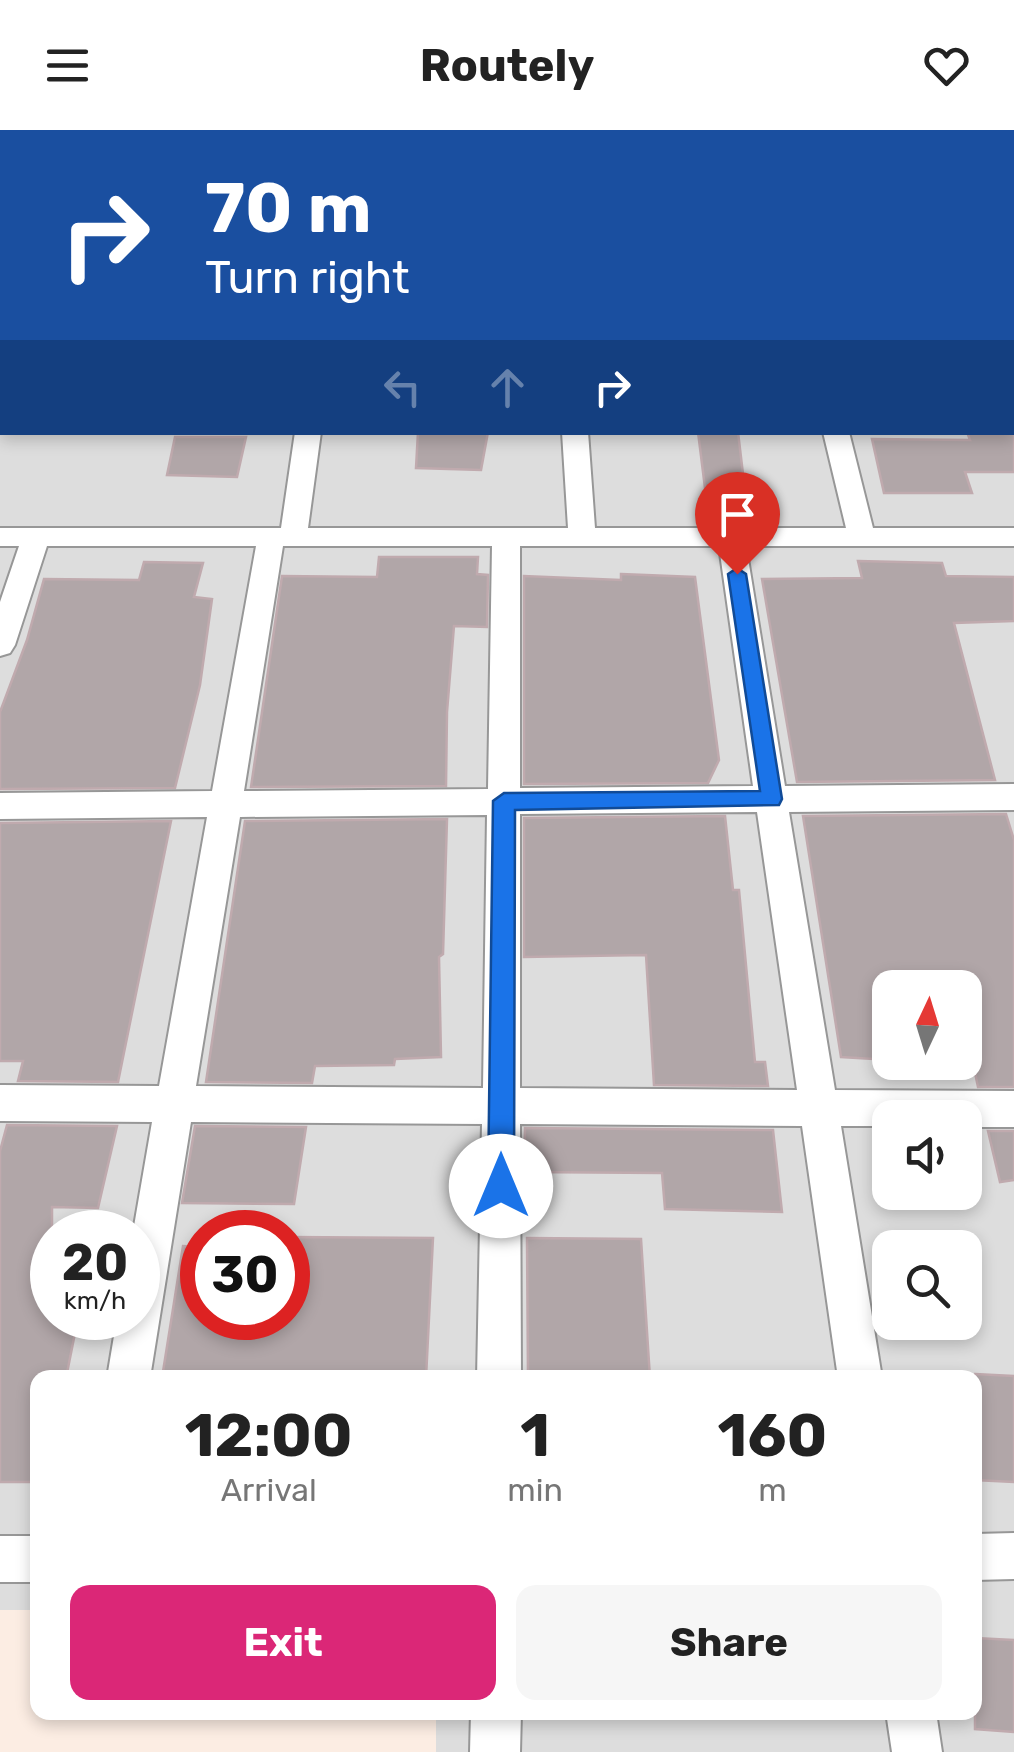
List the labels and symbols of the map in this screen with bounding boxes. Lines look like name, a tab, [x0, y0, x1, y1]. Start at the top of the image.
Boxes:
pin	[695, 472, 780, 575]
north arrow	[872, 970, 982, 1080]
position arrow	[449, 1134, 553, 1238]
speed limit sign: 30	[180, 1210, 310, 1340]

